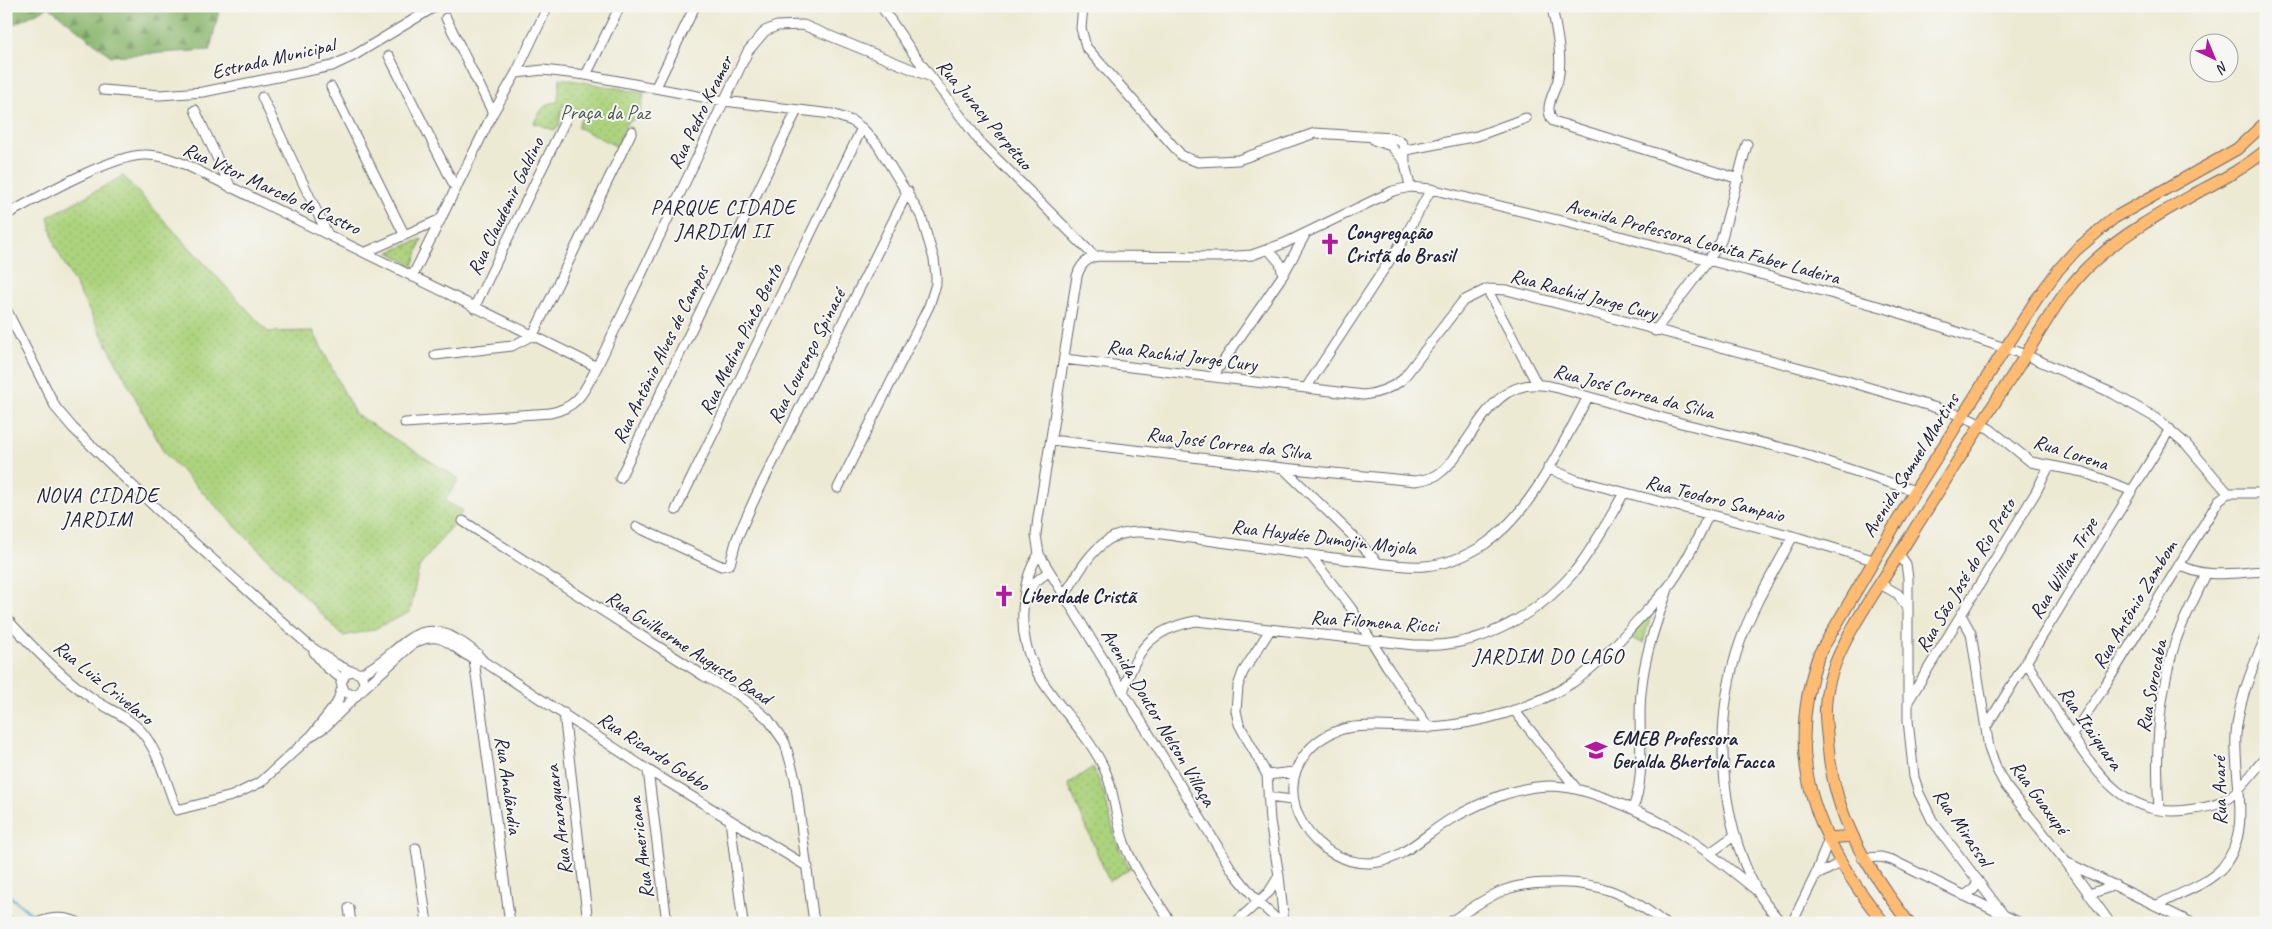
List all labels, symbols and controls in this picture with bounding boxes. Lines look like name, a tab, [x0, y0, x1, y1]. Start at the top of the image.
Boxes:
street label: Estrada Municipal	[209, 31, 341, 85]
north arrow	[2190, 32, 2240, 82]
street label: Rua Pedro Kramer	[662, 50, 739, 173]
street label: Rua Juracy Perpétuo	[931, 54, 1039, 176]
text: N	[2212, 58, 2232, 78]
park label: Praça da Paz	[560, 100, 651, 125]
street label: Rua Claudemir Galdino	[461, 133, 550, 279]
street label: Rua Vitor Marcelo de Castro	[179, 136, 365, 241]
street label: Avenida Professora Leonita Faber Ladeira	[1563, 193, 1844, 291]
district label: PARQUE CIDADE JARDIM II	[650, 194, 798, 244]
place label: Congregação Cristã do Brasil	[1346, 220, 1459, 268]
church icon: Congregação Cristã do Brasil	[1317, 231, 1343, 257]
street label: Rua Antônio Alves de Campos	[606, 259, 715, 447]
street label: Rua Medina Pinto Bento	[693, 259, 788, 419]
street label: Rua Rachid Jorge Cury	[1508, 263, 1662, 327]
street label: Rua Lourenço Spinacé	[762, 282, 853, 428]
street label: Rua Rachid Jorge Cury	[1105, 334, 1261, 377]
street label: Rua José Correa da Silva	[1551, 358, 1719, 425]
street label: Avenida Samuel Martins	[1856, 387, 1966, 542]
street label: Rua José Correa da Silva	[1145, 421, 1314, 466]
street label: Rua Lorena	[2031, 429, 2113, 477]
street label: Rua Teodoro Sampaio	[1643, 469, 1788, 528]
district label: NOVA CIDADE JARDIM	[35, 482, 160, 532]
street label: Rua São José do Rio Preto	[1910, 492, 2022, 657]
street label: Rua Willian Tripe	[2023, 512, 2104, 623]
street label: Rua Haydée Dumojin Mojola	[1230, 514, 1419, 561]
street label: Rua Antônio Zambom	[2086, 534, 2184, 673]
church icon: Liberdade Cristã	[991, 583, 1017, 609]
place label: Liberdade Cristã	[1021, 584, 1138, 609]
street label: Rua Guilherme Augusto Baad	[601, 585, 779, 712]
street label: Rua Filomena Ricci	[1310, 605, 1440, 639]
street label: Avenida Doutor Nelson Villaça	[1095, 624, 1222, 812]
street label: Rua Luiz Crivelaro	[49, 635, 160, 731]
street label: Rua Sorocaba	[2130, 636, 2173, 734]
district label: JARDIM DO LAGO	[1471, 643, 1625, 669]
street label: Rua Itaiquara	[2053, 682, 2129, 776]
street label: Rua Ricardo Gobbo	[593, 706, 715, 797]
place label: EMEB Professora Geralda Bhertola Facca	[1612, 726, 1776, 774]
street label: Rua Analândia	[489, 735, 528, 837]
school or university icon: EMEB Professora Geralda Bhertola Facca	[1583, 737, 1609, 763]
street label: Rua Avaré	[2206, 753, 2233, 826]
street label: Rua Guaxupé	[2005, 756, 2077, 842]
street label: Rua Araraquara	[539, 762, 578, 876]
street label: Rua Mirassol	[1927, 784, 2000, 874]
street label: Rua Americana	[622, 794, 659, 900]

